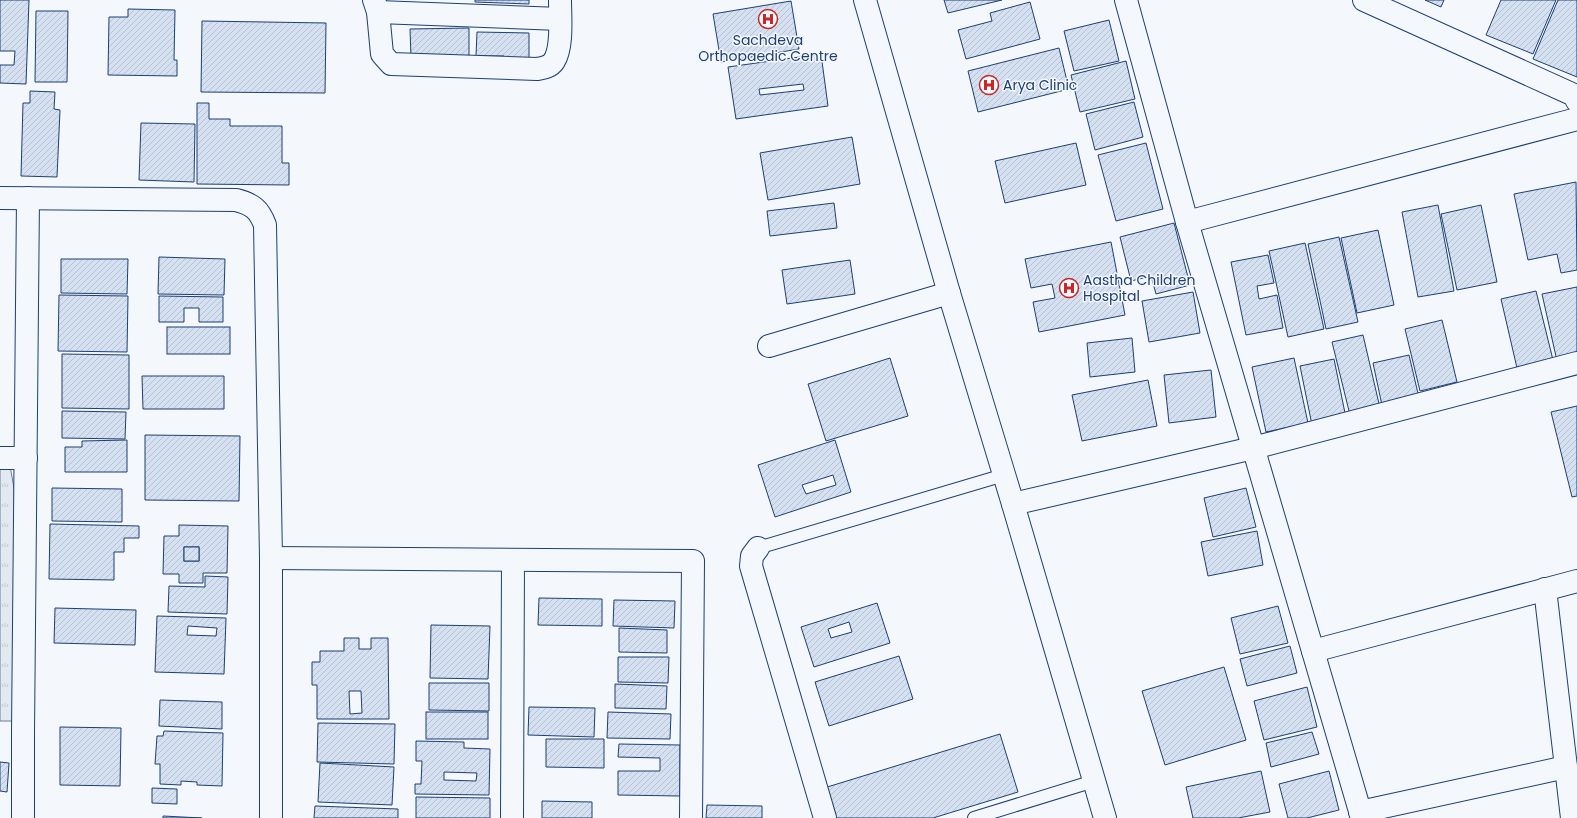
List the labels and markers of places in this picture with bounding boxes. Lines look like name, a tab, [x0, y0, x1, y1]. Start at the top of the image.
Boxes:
hospital icon: Sachdeva Orthopaedic Centre	[757, 8, 779, 30]
place label: Sachdeva Orthopaedic Centre	[698, 30, 838, 66]
hospital icon: Arya Clinic	[978, 74, 1000, 96]
place label: Arya Clinic	[1003, 75, 1077, 95]
place label: Aastha Children Hospital	[1083, 270, 1195, 306]
hospital icon: Aastha Children Hospital	[1058, 277, 1080, 299]

